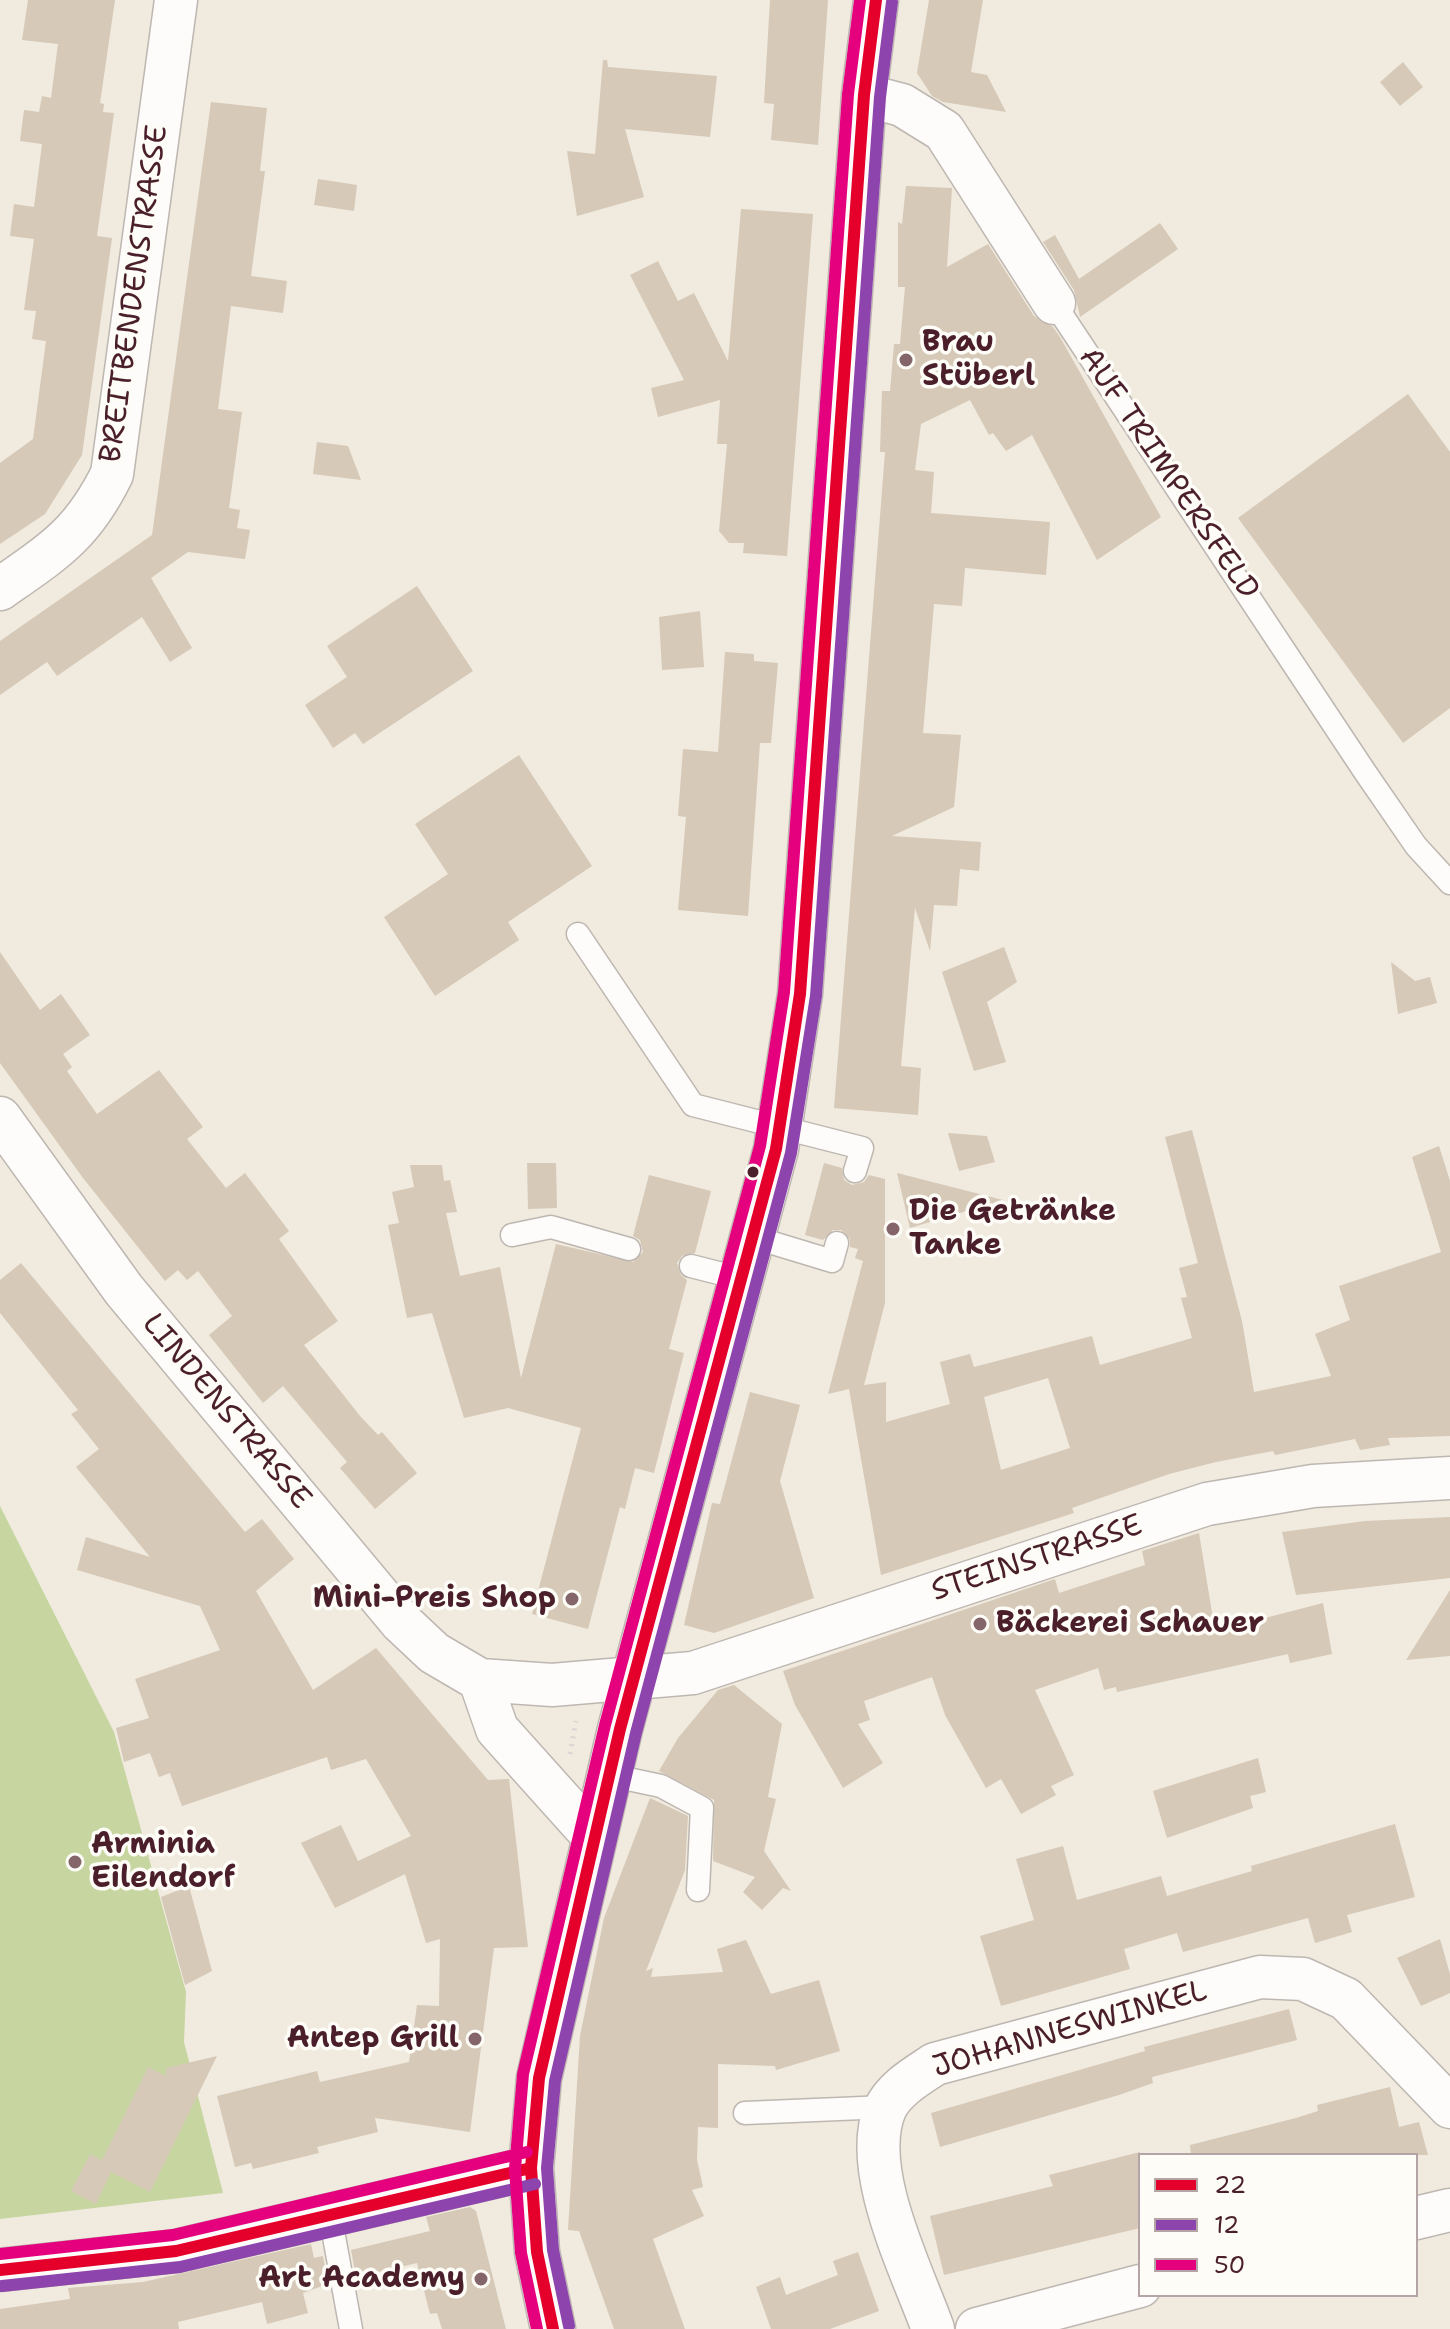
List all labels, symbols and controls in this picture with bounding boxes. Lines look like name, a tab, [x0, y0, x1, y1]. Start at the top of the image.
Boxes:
street label: BREITBENDENSTRASSE	[93, 123, 177, 465]
place label: Brau Stüberl	[922, 325, 1035, 396]
street label: AUF TRIMPERSFELD	[1070, 341, 1266, 607]
marker: Brau Stüberl	[897, 351, 915, 369]
unlabelled marker	[745, 1164, 761, 1180]
place label: Die Getränke Tanke	[909, 1194, 1116, 1264]
marker: Die Getränke Tanke	[884, 1220, 902, 1238]
street label: LINDENSTRASSE	[134, 1307, 318, 1517]
street label: STEINSTRASSE	[927, 1508, 1147, 1610]
place label: Mini-Preis Shop	[313, 1581, 556, 1617]
marker: Mini-Preis Shop	[563, 1590, 581, 1608]
place label: Bäckerei Schauer	[996, 1606, 1264, 1642]
marker: Bäckerei Schauer	[971, 1615, 989, 1633]
place label: Arminia Eilendorf	[91, 1827, 235, 1898]
marker: Arminia Eilendorf	[66, 1853, 84, 1871]
street label: JOHANNESWINKEL	[929, 1974, 1211, 2086]
place label: Antep Grill	[287, 2021, 459, 2057]
marker: Antep Grill	[466, 2030, 484, 2048]
legend	[1138, 2153, 1418, 2297]
text: 22	[1214, 2169, 1246, 2201]
text: 12	[1214, 2209, 1240, 2241]
text: 50	[1214, 2249, 1245, 2281]
place label: Art Academy	[258, 2261, 465, 2297]
marker: Art Academy	[472, 2270, 490, 2288]

